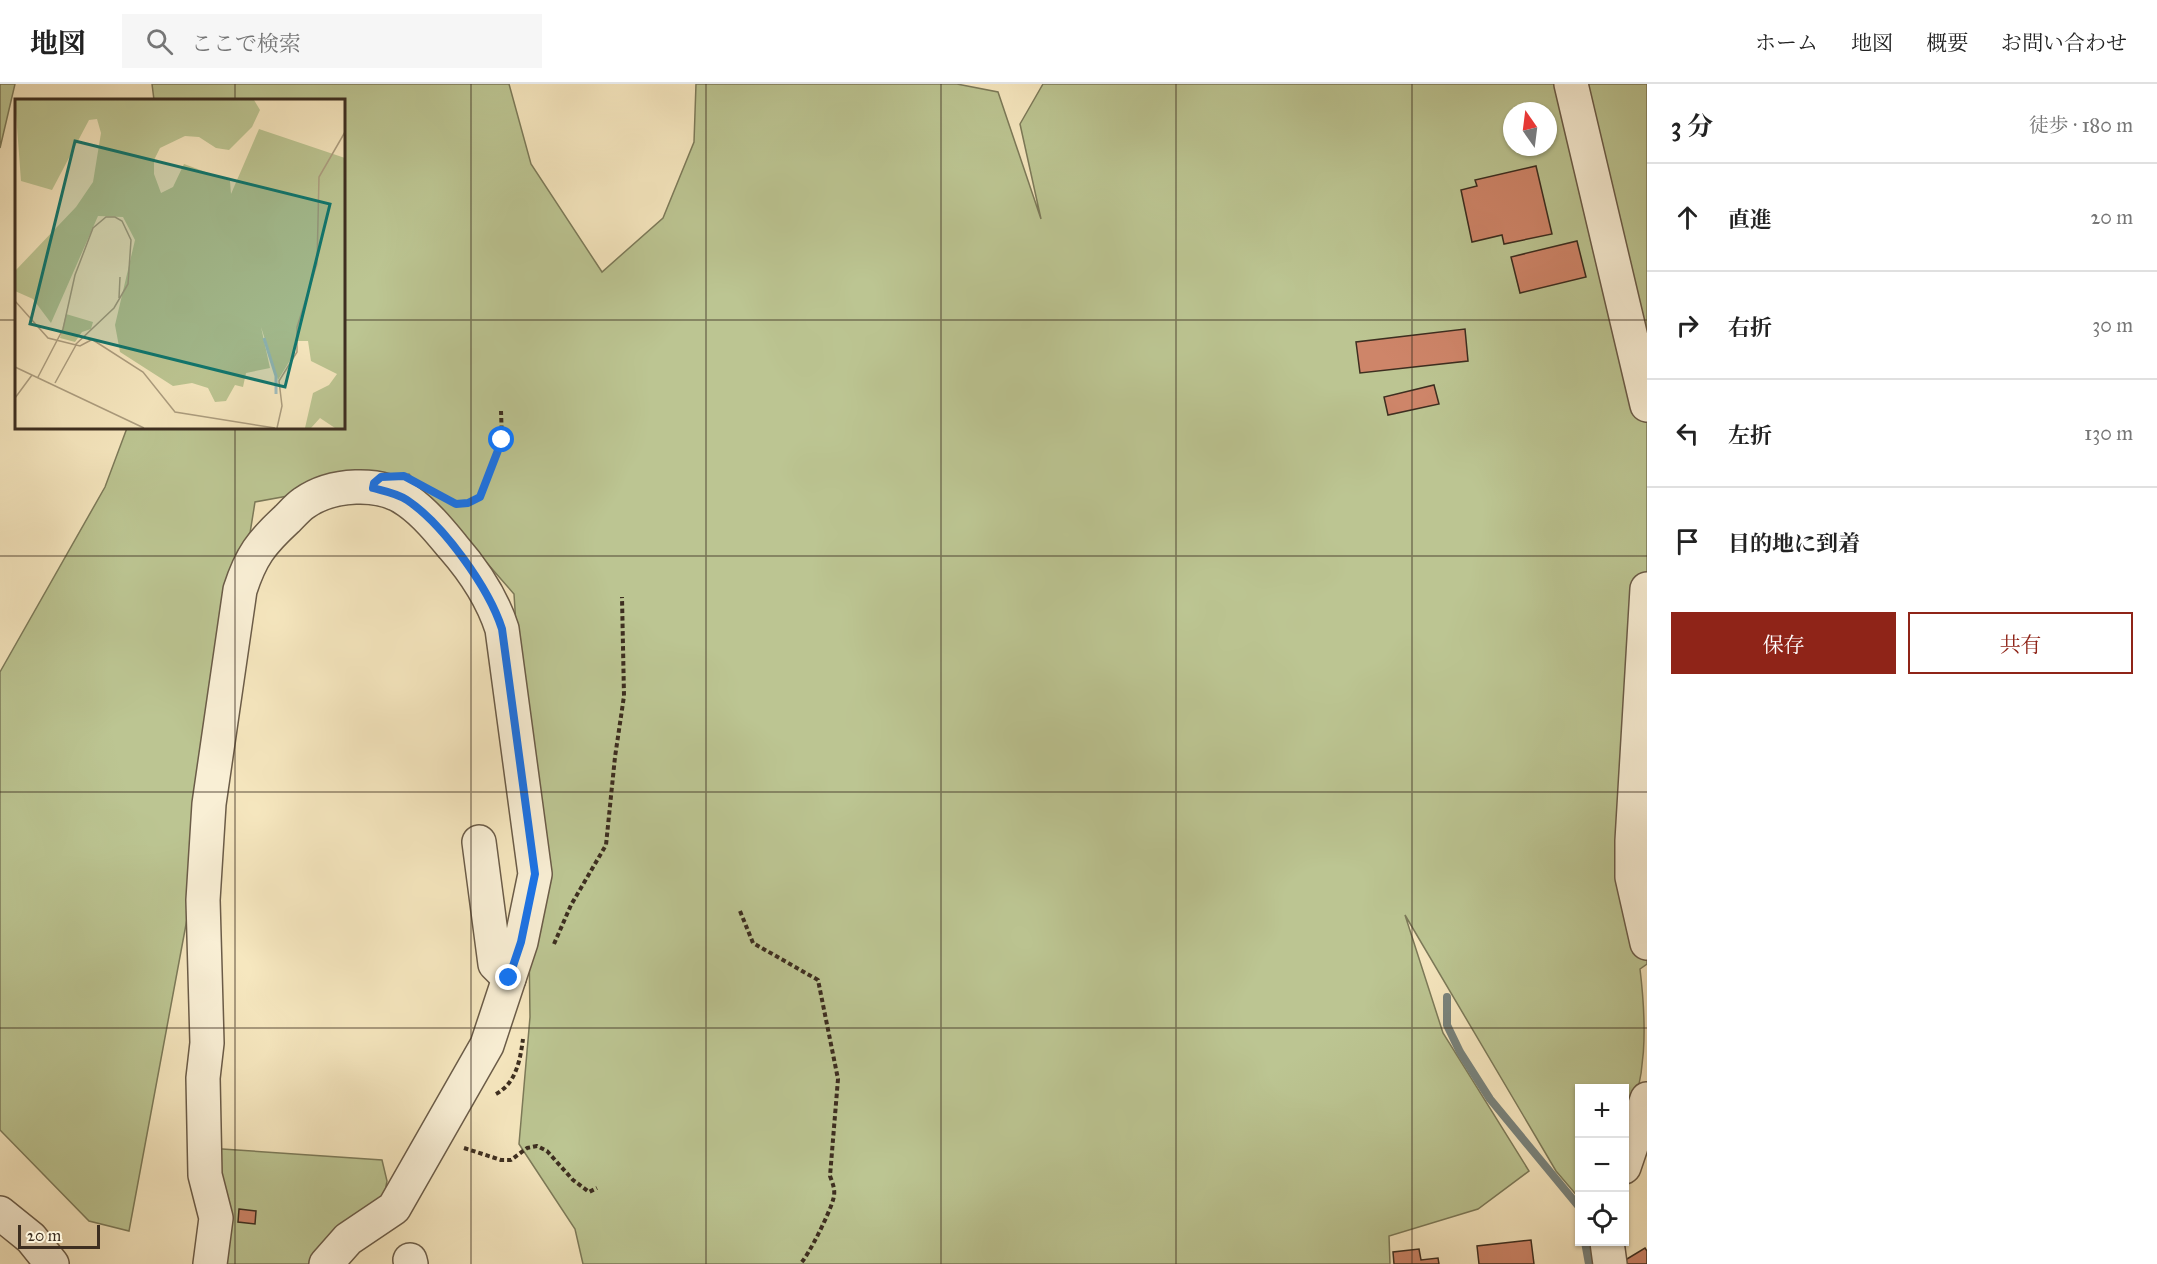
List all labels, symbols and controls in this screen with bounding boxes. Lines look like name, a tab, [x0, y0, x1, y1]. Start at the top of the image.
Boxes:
search box	[122, 14, 542, 68]
icon: search	[143, 25, 176, 58]
text: 地図	[30, 26, 86, 61]
text: ここで検索	[191, 30, 301, 57]
text: ホーム	[1755, 30, 1818, 56]
text: 地図	[1851, 30, 1893, 56]
text: 概要	[1926, 30, 1968, 56]
text: お問い合わせ	[2001, 30, 2127, 56]
inset map	[15, 99, 345, 429]
north arrow	[1503, 102, 1557, 156]
text: 3 分	[1671, 110, 1713, 142]
text: 徒歩 · 180 m	[2029, 113, 2133, 137]
icon: ahead	[1671, 201, 1704, 234]
text: 20 m	[2090, 205, 2133, 229]
text: 直進	[1728, 206, 1772, 233]
icon: right	[1671, 309, 1704, 342]
text: 30 m	[2092, 313, 2133, 337]
text: 右折	[1728, 314, 1772, 341]
icon: left	[1671, 417, 1704, 450]
text: 130 m	[2084, 421, 2133, 445]
text: 左折	[1728, 422, 1772, 449]
route start	[488, 426, 514, 452]
icon: arrive	[1671, 525, 1704, 558]
text: 目的地に到着	[1728, 530, 1860, 557]
button: 保存	[1671, 612, 1896, 674]
button: 共有	[1908, 612, 2133, 674]
route end	[495, 964, 521, 990]
map controls	[1575, 1084, 1629, 1246]
button: +	[1575, 1084, 1629, 1138]
button: −	[1575, 1138, 1629, 1192]
button: locate	[1575, 1192, 1629, 1246]
scale bar	[18, 1222, 100, 1250]
text: 20 m	[27, 1226, 61, 1245]

